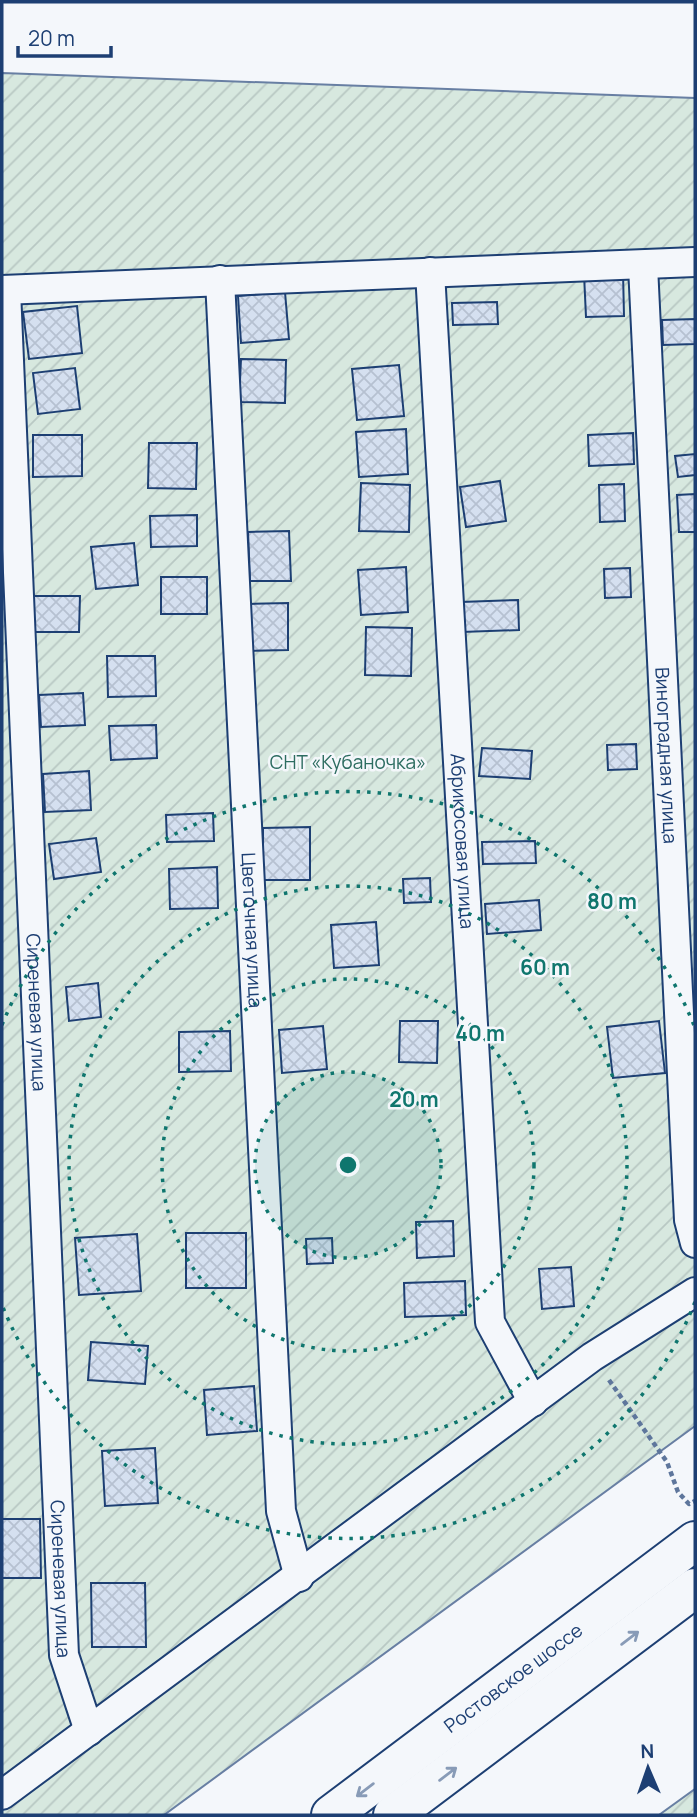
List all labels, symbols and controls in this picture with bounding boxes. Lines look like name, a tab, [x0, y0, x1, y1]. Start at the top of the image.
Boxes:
scale bar	[18, 14, 110, 58]
text: 20 m	[28, 24, 75, 52]
street label: Виноградная улица	[649, 667, 684, 844]
park label: СНТ «Кубаночка»	[270, 749, 426, 775]
street label: Абрикосовая улица	[445, 753, 481, 930]
street label: Цветочная улица	[235, 852, 269, 1009]
text: 80 m	[587, 887, 637, 915]
street label: Сиреневая улица	[20, 933, 53, 1092]
text: 60 m	[520, 953, 570, 981]
text: 40 m	[455, 1019, 505, 1047]
text: 20 m	[389, 1085, 439, 1113]
centre of rings	[336, 1153, 360, 1177]
street label: Сиреневая улица	[44, 1499, 77, 1658]
street label: Ростовское шоссе	[438, 1617, 588, 1739]
one-way arrow	[620, 1630, 639, 1645]
north arrow	[613, 1733, 683, 1803]
text: N	[640, 1738, 655, 1764]
one-way arrow	[438, 1767, 457, 1782]
one-way arrow	[356, 1783, 375, 1797]

